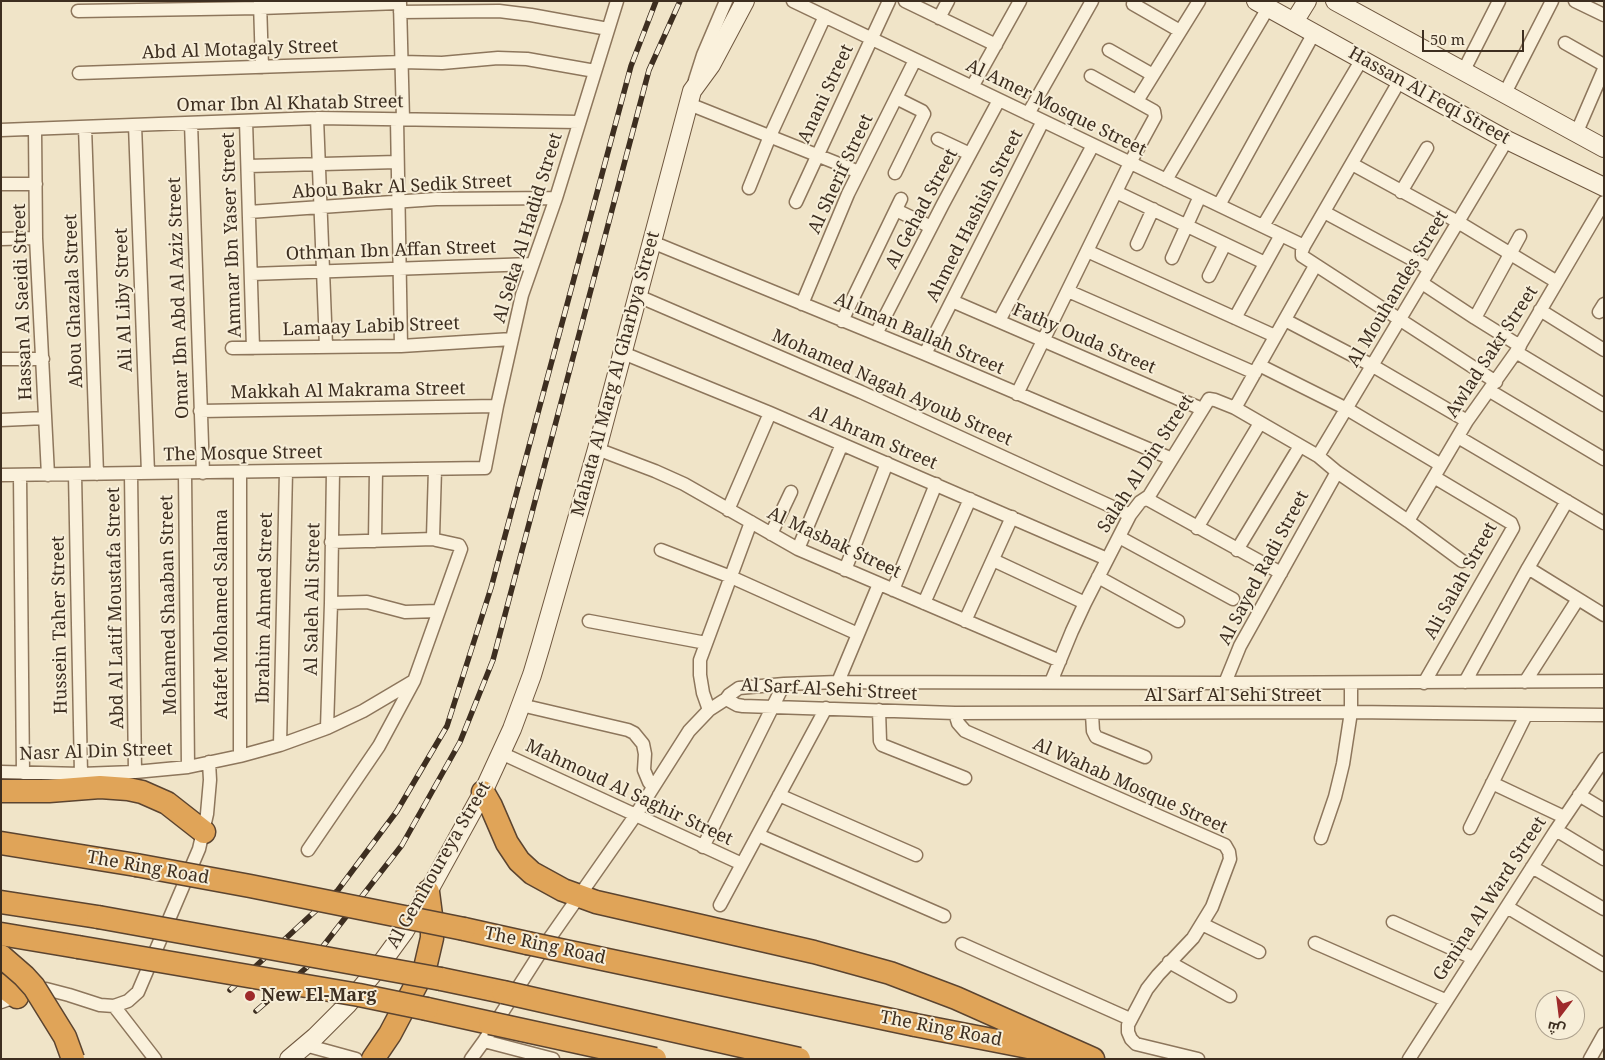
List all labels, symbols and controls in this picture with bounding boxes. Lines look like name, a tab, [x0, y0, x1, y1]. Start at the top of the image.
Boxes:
scale bar	[1425, 20, 1528, 52]
text: 50 m	[1430, 29, 1465, 49]
street label: Abd Al Motagaly Street	[141, 36, 339, 64]
street label: Anani Street	[794, 41, 858, 147]
street label: Hassan Al Feqi Street	[1345, 43, 1513, 149]
street label: Al Amer Mosque Street	[962, 55, 1150, 161]
street label: Omar Ibn Al Khatab Street	[176, 91, 404, 117]
street label: Al Sherif Street	[804, 111, 878, 237]
street label: Ahmed Hashish Street	[922, 126, 1028, 306]
street label: Al Seka Al Hadid Street	[489, 130, 567, 326]
street label: Ammar Ibn Yaser Street	[218, 132, 246, 338]
street label: Al Gehad Street	[881, 145, 963, 273]
street label: Abou Bakr Al Sedik Street	[291, 170, 513, 204]
street label: Omar Ibn Abd Al Aziz Street	[164, 177, 194, 419]
street label: Hassan Al Saeidi Street	[9, 203, 37, 401]
street label: Al Mouhandes Street	[1343, 207, 1453, 371]
street label: Abou Ghazala Street	[60, 213, 88, 389]
street label: Ali Al Liby Street	[111, 227, 137, 373]
street label: Mahata Al Marg Al Gharbya Street	[567, 229, 665, 519]
street label: Othman Ibn Affan Street	[285, 237, 497, 265]
street label: Awlad Sakr Street	[1441, 282, 1543, 422]
street label: Al Iman Ballah Street	[831, 288, 1007, 380]
street label: Fathy Ouda Street	[1009, 299, 1159, 379]
street label: Lamaay Labib Street	[282, 313, 460, 341]
street label: Mohamed Nagah Ayoub Street	[769, 325, 1015, 451]
street label: Makkah Al Makrama Street	[230, 378, 466, 404]
street label: Salah Al Din Street	[1093, 391, 1199, 537]
street label: Al Ahram Street	[806, 401, 940, 475]
street label: The Mosque Street	[163, 442, 323, 466]
street label: Abd Al Latif Moustafa Street	[103, 487, 129, 729]
street label: Al Sayed Radi Street	[1214, 487, 1314, 649]
street label: Mohamed Shaaban Street	[156, 495, 182, 715]
street label: Al Masbak Street	[764, 503, 904, 583]
street label: Atafet Mohamed Salama	[211, 509, 233, 719]
street label: Ibrahim Ahmed Street	[253, 512, 277, 704]
street label: Ali Salah Street	[1420, 519, 1502, 643]
street label: Al Saleh Ali Street	[301, 522, 325, 676]
street label: Hussein Taher Street	[48, 535, 72, 715]
street label: Al Sarf Al Sehi Street	[740, 675, 918, 705]
street label: Al Sarf Al Sehi Street	[1144, 685, 1322, 707]
street label: Al Wahab Mosque Street	[1030, 733, 1230, 839]
street label: Mahmoud Al Saghir Street	[522, 735, 736, 851]
street label: Nasr Al Din Street	[19, 739, 173, 765]
street label: Al Gemhoureya Street	[382, 778, 496, 952]
street label: Genina Al Ward Street	[1429, 813, 1551, 985]
street label: The Ring Road	[85, 847, 211, 889]
street label: The Ring Road	[482, 923, 608, 969]
place label: New El-Marg	[261, 985, 377, 1007]
marker: New El-Marg	[243, 989, 257, 1003]
north arrow	[1535, 990, 1585, 1040]
street label: The Ring Road	[878, 1007, 1004, 1051]
text: ش	[1545, 1018, 1567, 1041]

